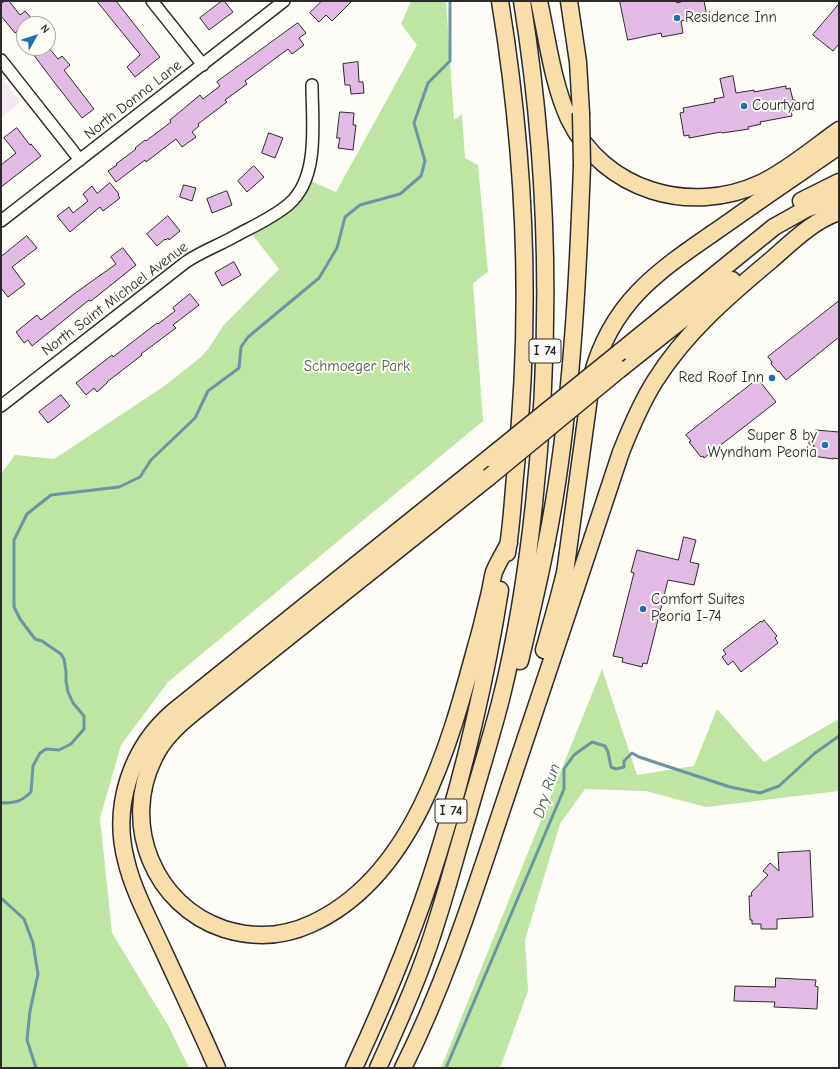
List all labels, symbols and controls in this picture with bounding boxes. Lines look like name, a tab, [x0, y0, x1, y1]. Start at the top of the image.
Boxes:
place label: Residence Inn	[685, 9, 777, 27]
marker: Residence Inn	[672, 13, 682, 23]
north arrow	[16, 16, 56, 56]
text: N	[38, 22, 52, 36]
street label: North Donna Lane	[81, 56, 185, 144]
place label: Courtyard	[752, 97, 815, 115]
marker: Courtyard	[739, 101, 749, 111]
street label: North Saint Michael Avenue	[38, 238, 192, 360]
road number: I 74	[529, 339, 561, 363]
park label: Schmoeger Park	[304, 358, 410, 376]
place label: Red Roof Inn	[679, 369, 764, 387]
marker: Red Roof Inn	[767, 373, 777, 383]
place label: Super 8 by Wyndham Peoria	[708, 427, 817, 462]
marker: Super 8 by Wyndham Peoria	[820, 440, 830, 450]
place label: Comfort Suites Peoria I-74	[651, 591, 745, 626]
marker: Comfort Suites Peoria I-74	[638, 604, 648, 614]
water label: Dry Run	[529, 762, 565, 820]
road number: I 74	[435, 799, 467, 823]

